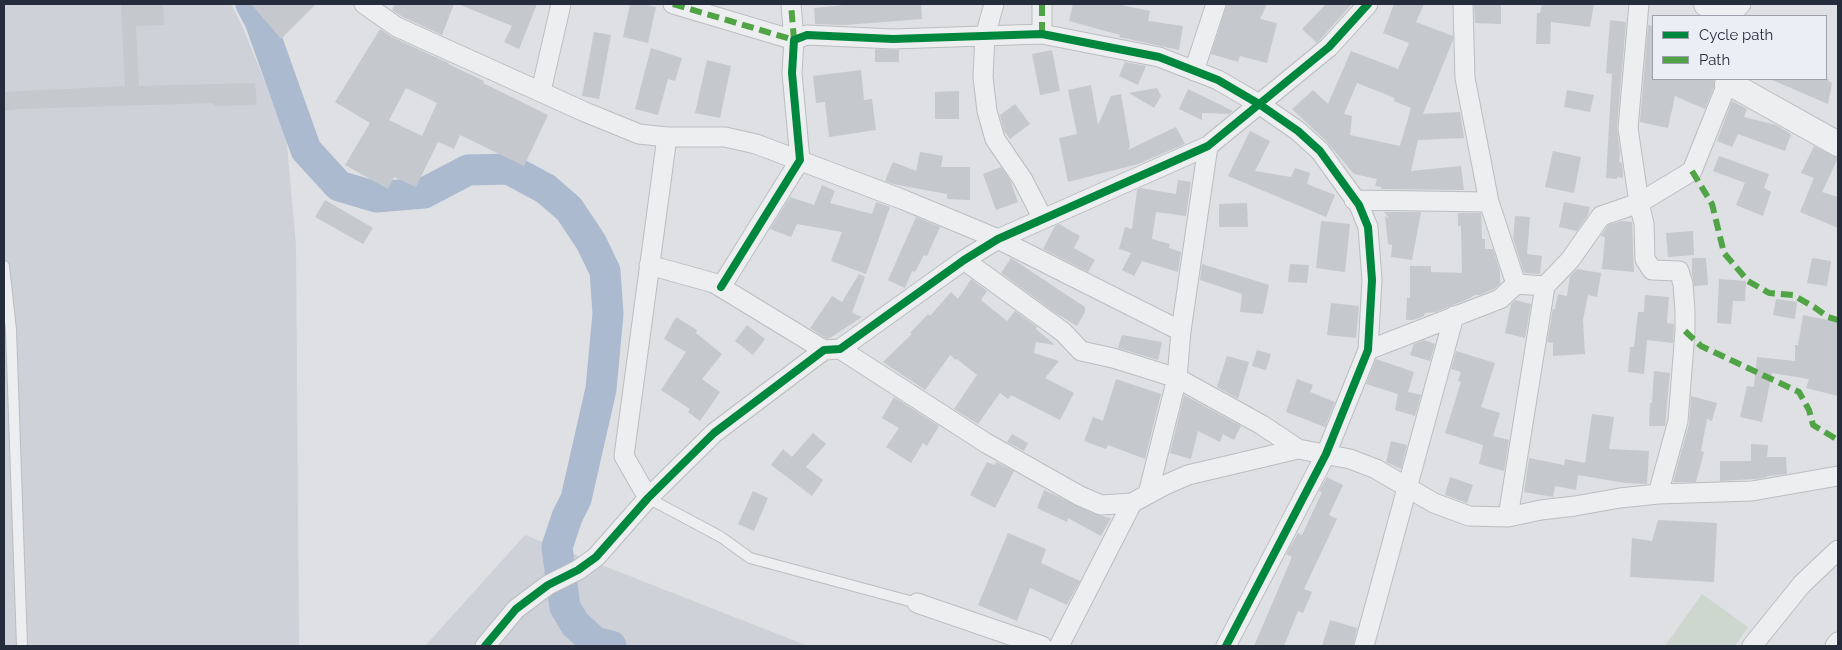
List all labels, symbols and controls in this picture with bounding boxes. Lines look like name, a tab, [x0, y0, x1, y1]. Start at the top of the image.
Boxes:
legend	[1652, 15, 1827, 80]
text: Cycle path	[1699, 26, 1773, 44]
text: Path	[1699, 51, 1730, 69]

